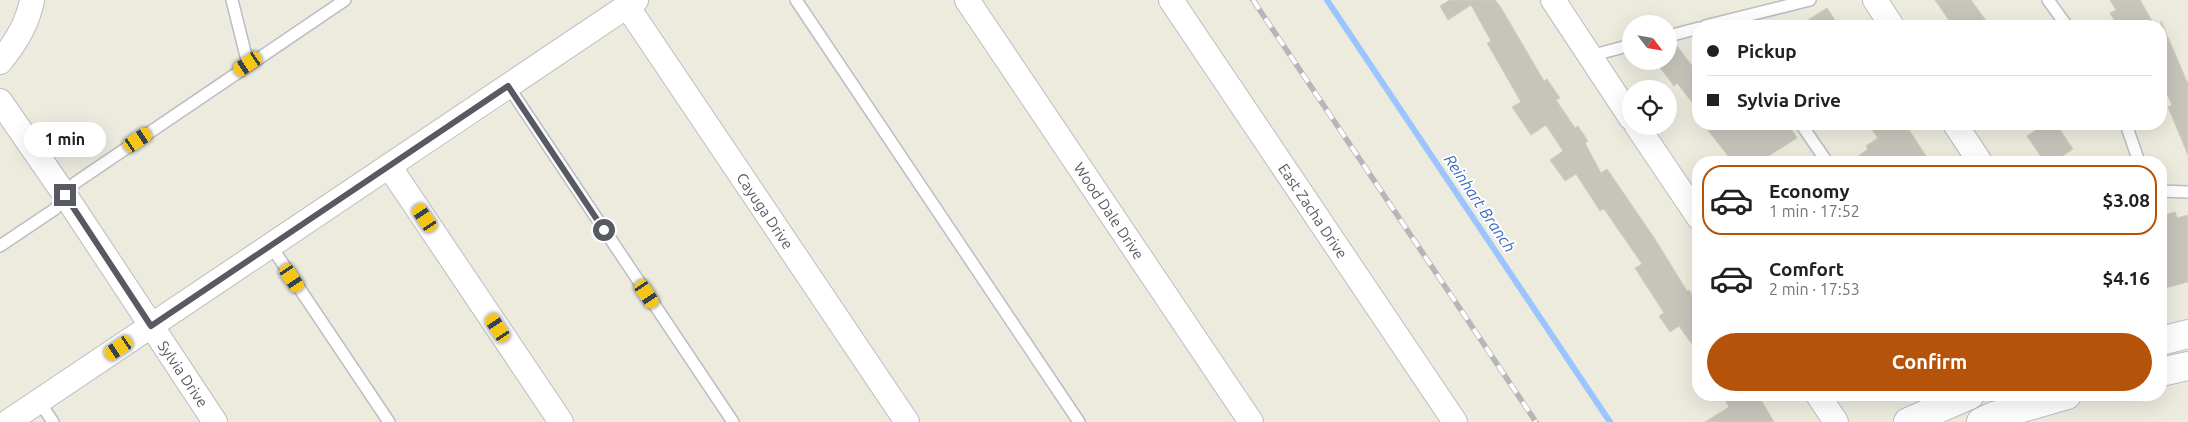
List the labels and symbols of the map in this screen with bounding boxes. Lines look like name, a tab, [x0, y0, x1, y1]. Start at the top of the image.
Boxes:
north arrow	[1622, 15, 1678, 70]
car	[231, 49, 264, 79]
callout: 1 min	[24, 122, 106, 158]
car	[121, 125, 154, 155]
water label: Reinhart Branch	[1441, 151, 1519, 255]
street label: Wood Dale Drive	[1070, 159, 1148, 263]
street label: East Zacha Drive	[1275, 161, 1351, 261]
street label: Cayuga Drive	[733, 170, 797, 252]
route end	[54, 184, 76, 206]
car	[410, 201, 439, 235]
route start	[593, 219, 615, 241]
car	[277, 261, 306, 295]
car	[632, 277, 661, 311]
car	[483, 311, 512, 345]
car	[102, 333, 135, 363]
street label: Sylvia Drive	[155, 338, 211, 410]

